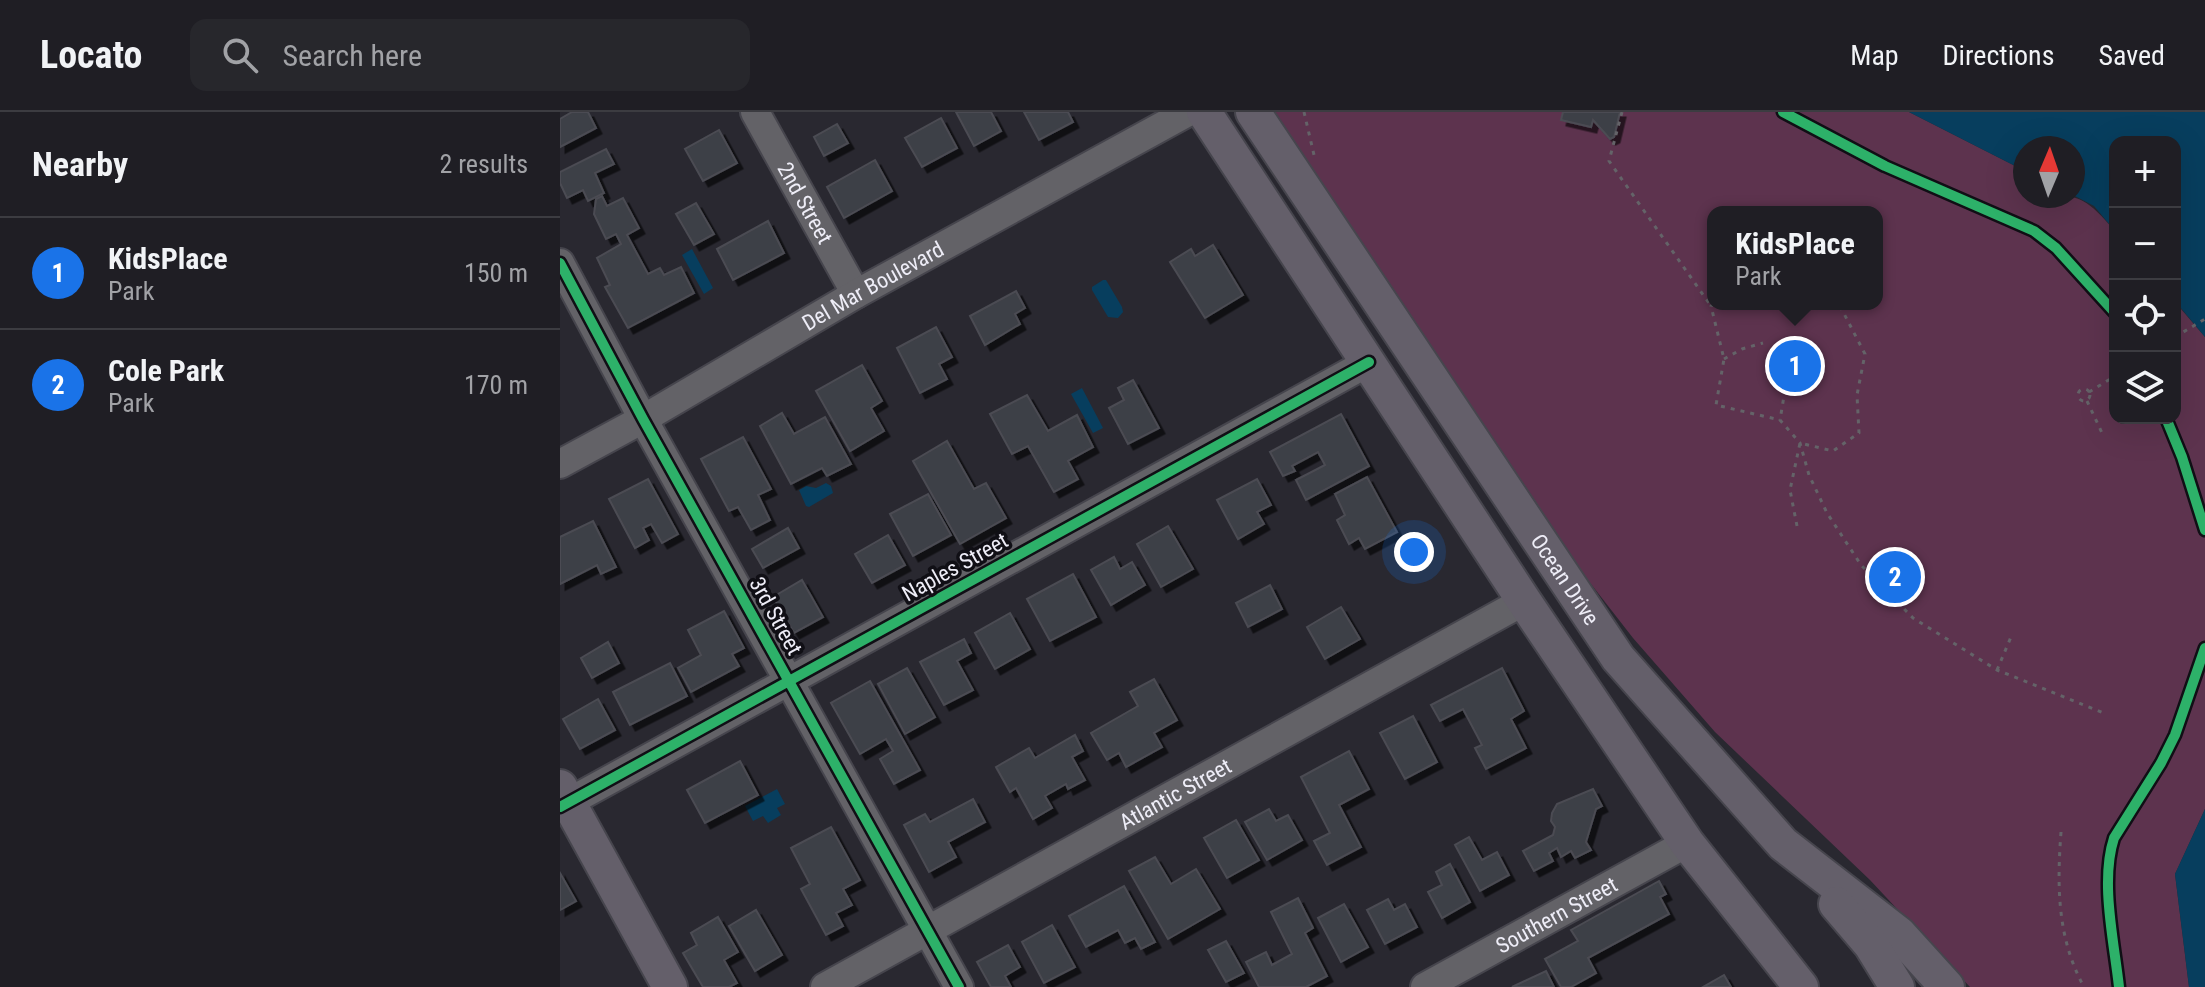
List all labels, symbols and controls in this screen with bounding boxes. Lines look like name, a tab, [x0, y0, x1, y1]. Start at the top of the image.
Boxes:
search box	[190, 19, 750, 91]
text: Locato	[40, 33, 142, 77]
icon: search	[218, 33, 262, 77]
text: Search here	[282, 38, 422, 73]
text: Map	[1850, 39, 1899, 72]
text: Directions	[1943, 39, 2054, 72]
text: Saved	[2098, 39, 2165, 72]
north arrow	[2013, 136, 2085, 208]
map controls	[2109, 136, 2181, 424]
button: +	[2109, 136, 2181, 208]
text: Nearby	[32, 144, 128, 184]
text: 2 results	[439, 149, 528, 179]
street label: 2nd Street	[773, 158, 838, 248]
popup	[1707, 206, 1883, 310]
button: −	[2109, 208, 2181, 280]
text: KidsPlace	[1735, 226, 1855, 261]
street label: Del Mar Boulevard	[798, 236, 948, 335]
text: KidsPlace	[108, 241, 228, 276]
text: 1	[51, 258, 65, 288]
text: 150 m	[464, 258, 528, 288]
text: Park	[1735, 261, 1782, 291]
text: Park	[108, 276, 154, 306]
button: locate	[2109, 280, 2181, 352]
pin: 1	[1769, 336, 1821, 396]
button: layers	[2109, 352, 2181, 424]
text: Cole Park	[108, 353, 224, 388]
text: 2	[51, 370, 65, 400]
text: 170 m	[464, 370, 528, 400]
text: Park	[108, 388, 154, 418]
street label: Naples Street	[898, 528, 1012, 606]
street label: Ocean Drive	[1526, 529, 1605, 629]
your location	[1394, 532, 1434, 572]
pin: 2	[1869, 547, 1921, 607]
street label: 3rd Street	[744, 573, 808, 659]
street label: Atlantic Street	[1115, 753, 1235, 834]
street label: Southern Street	[1491, 871, 1621, 958]

